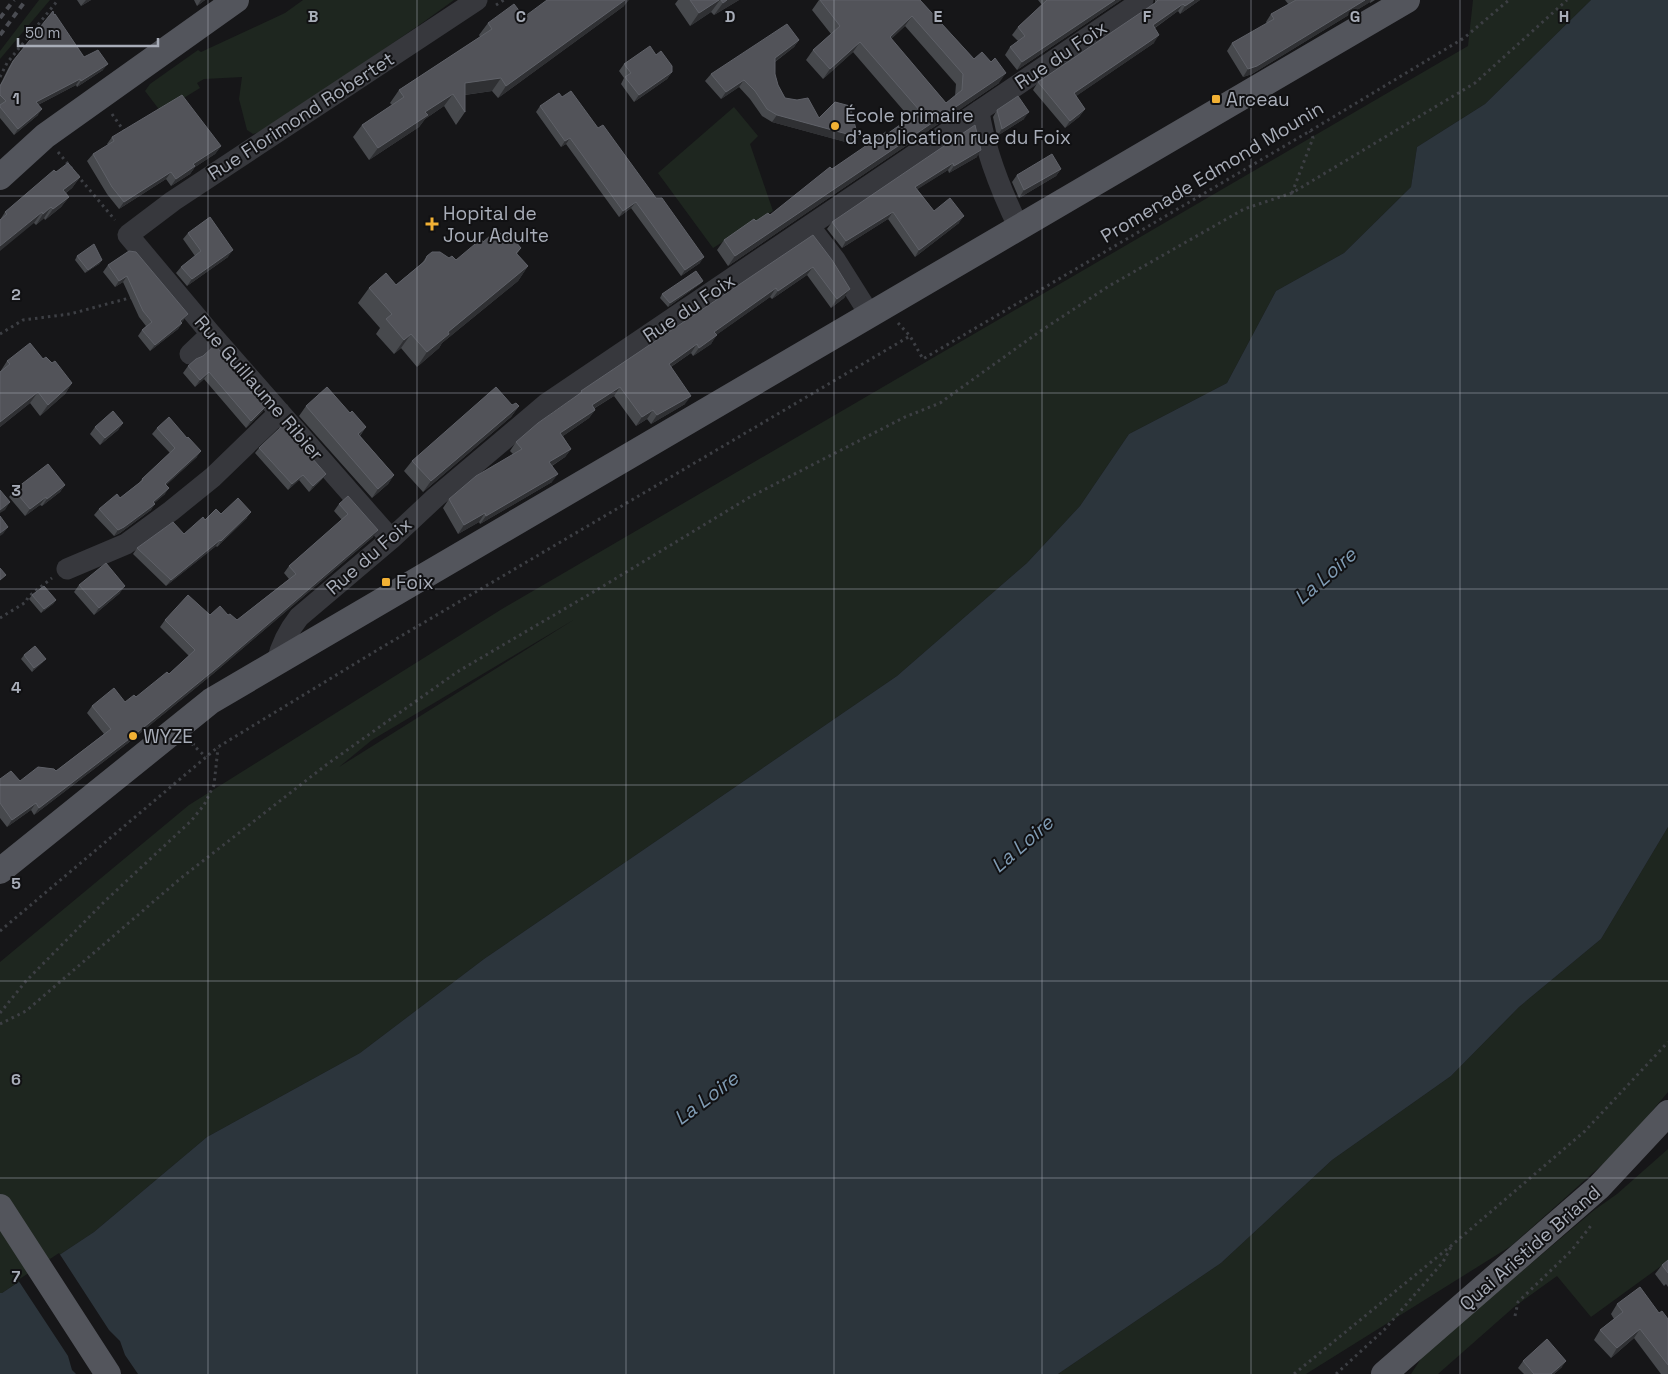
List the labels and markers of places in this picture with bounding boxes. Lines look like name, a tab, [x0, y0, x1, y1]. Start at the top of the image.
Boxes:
place label: Arceau	[1226, 87, 1290, 112]
marker: Arceau	[1210, 93, 1222, 105]
place label: École primaire d'application rue du Foix	[845, 103, 1071, 150]
marker: École primaire d'application rue du Foix	[829, 120, 841, 132]
place label: Hopital de Jour Adulte	[443, 201, 549, 248]
marker: Hopital de Jour Adulte	[425, 217, 439, 231]
place label: Foix	[396, 571, 434, 593]
marker: Foix	[380, 576, 392, 588]
place label: WYZE	[143, 724, 193, 749]
marker: WYZE	[127, 730, 139, 742]

